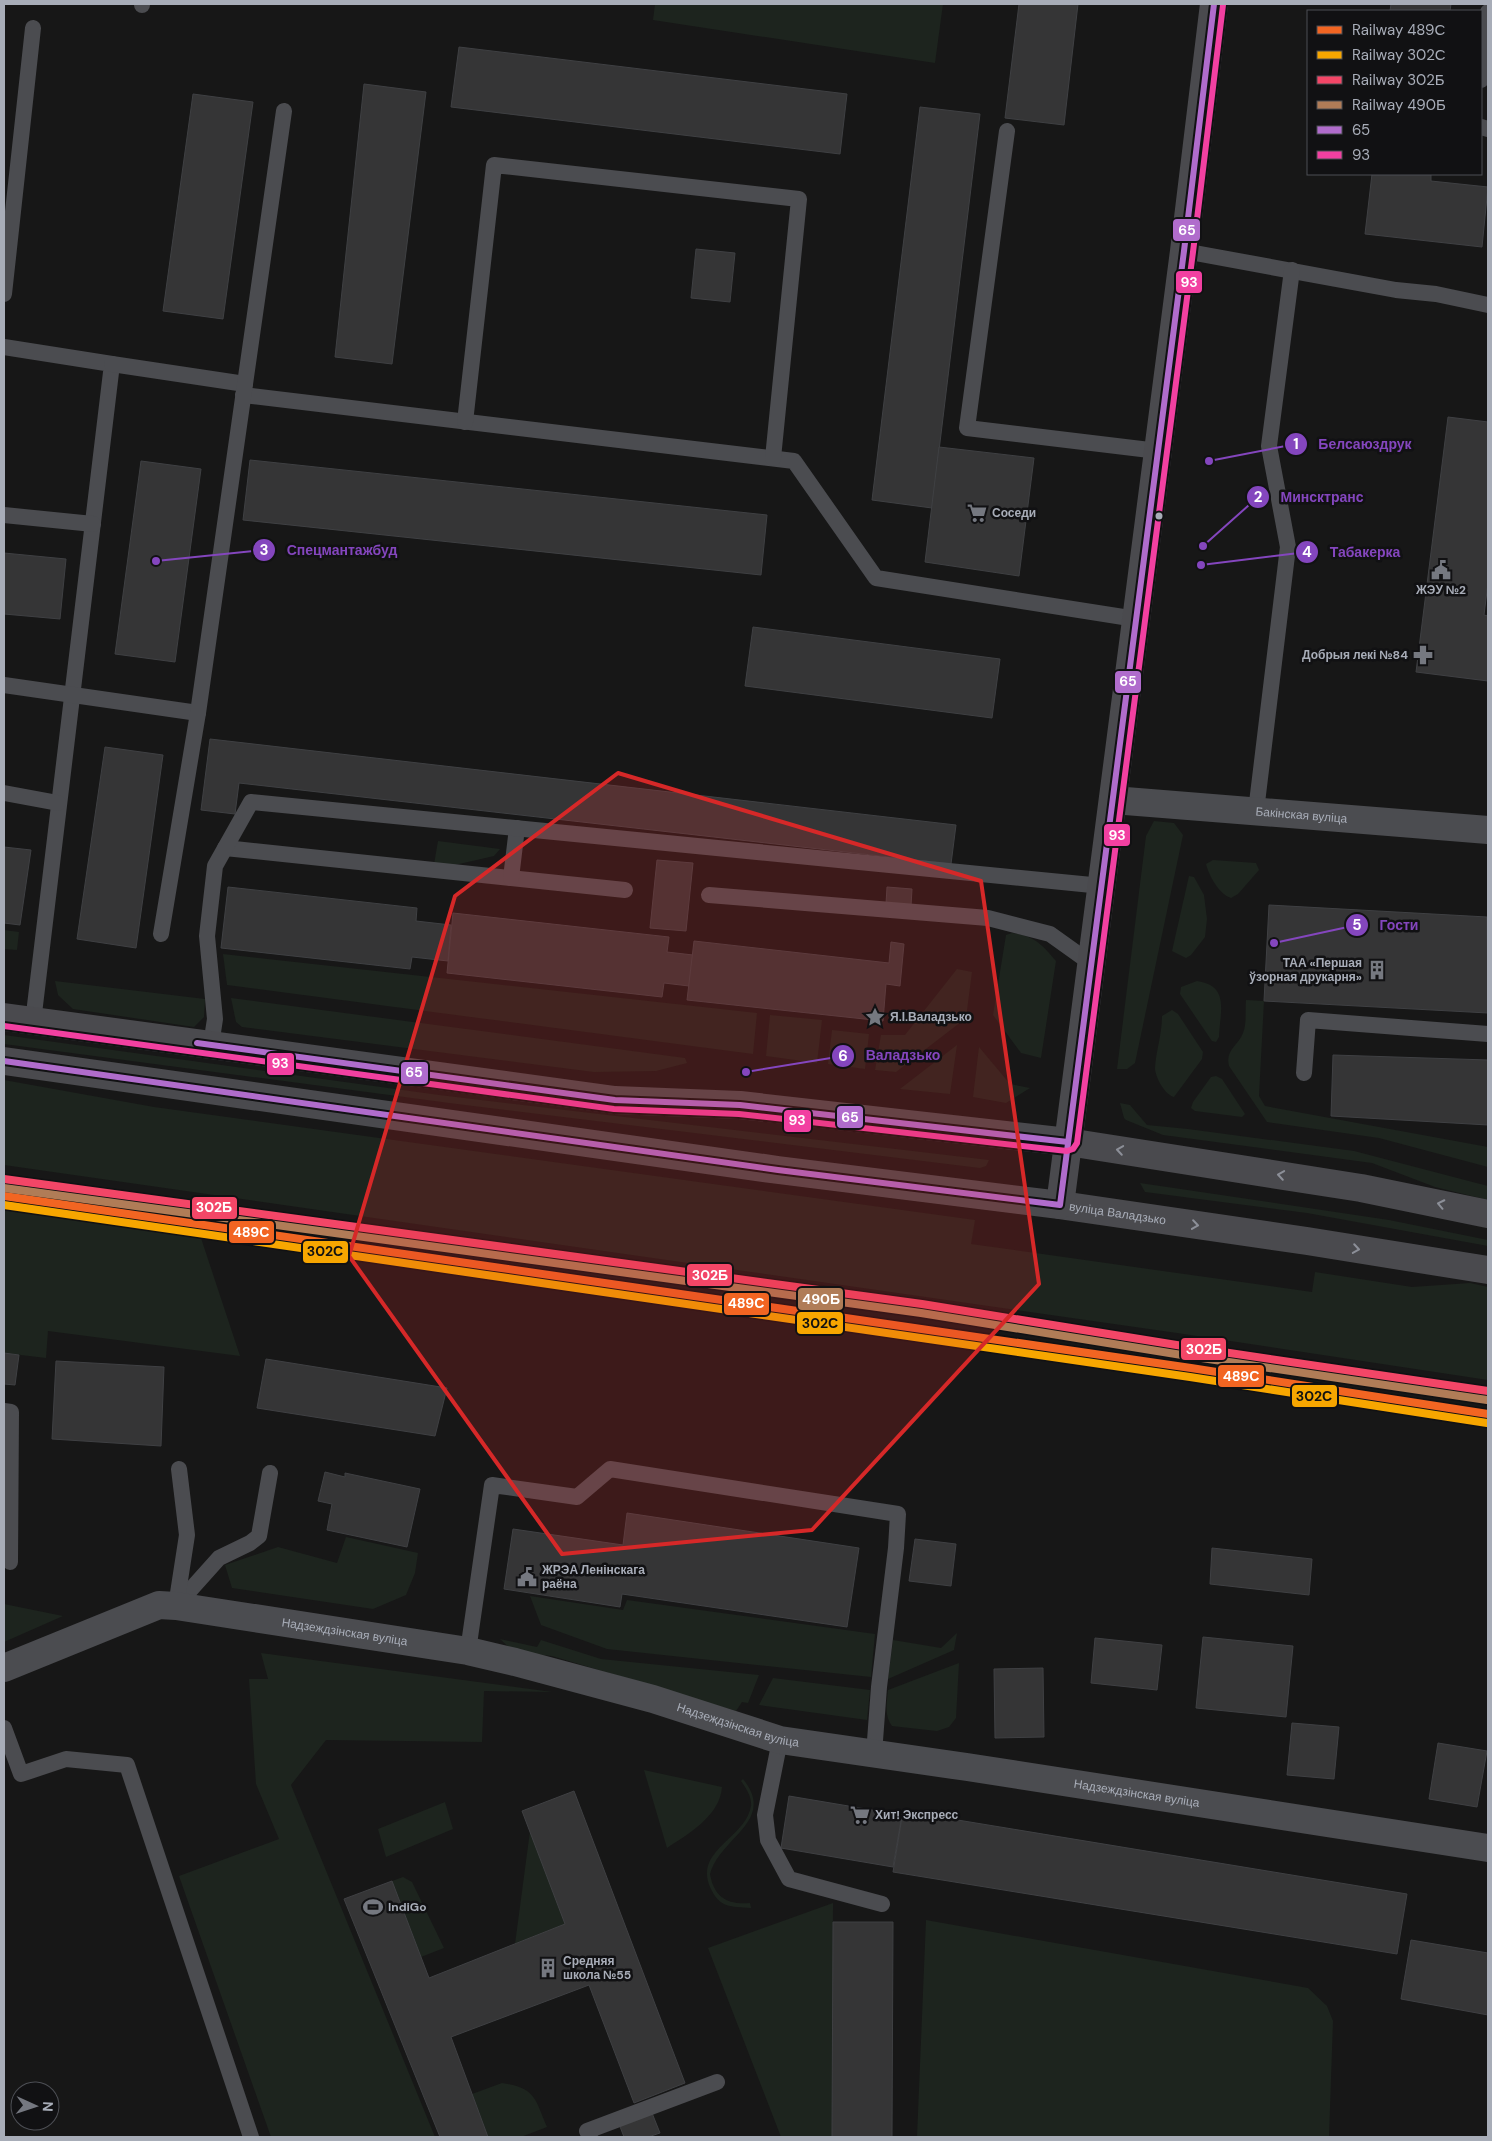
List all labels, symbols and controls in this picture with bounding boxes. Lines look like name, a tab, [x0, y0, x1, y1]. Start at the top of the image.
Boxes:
legend	[1307, 10, 1482, 175]
text: Railway 489С	[1352, 20, 1445, 40]
text: Railway 302С	[1352, 45, 1446, 65]
text: Railway 302Б	[1352, 70, 1445, 90]
text: Railway 490Б	[1352, 95, 1446, 115]
text: 65	[1352, 120, 1370, 140]
text: 93	[1352, 145, 1370, 165]
line badge: 65	[1172, 218, 1201, 242]
text: 65	[1178, 221, 1196, 239]
line badge: 93	[1175, 270, 1203, 294]
text: 93	[1180, 273, 1198, 291]
callout: Белсаюздрук	[1283, 430, 1422, 459]
text: 1	[1293, 434, 1299, 454]
text: Белсаюздрук	[1318, 435, 1413, 453]
callout: Минсктранс	[1245, 483, 1373, 512]
text: 2	[1254, 487, 1263, 507]
text: Минсктранс	[1281, 488, 1364, 506]
supermarket icon: Соседи	[966, 502, 988, 524]
place label: Соседи	[992, 505, 1036, 521]
unlabelled marker	[1154, 511, 1164, 521]
callout: Спецмантажбуд	[252, 535, 407, 564]
callout: Табакерка	[1295, 537, 1411, 566]
text: 3	[259, 540, 269, 560]
text: Спецмантажбуд	[287, 541, 397, 559]
text: 4	[1302, 542, 1312, 562]
text: Табакерка	[1330, 543, 1400, 561]
public building icon: ЖЭУ №2	[1430, 559, 1452, 581]
place label: ЖЭУ №2	[1415, 582, 1466, 598]
pharmacy icon: Добрыя лекі №84	[1412, 644, 1434, 666]
place label: Добрыя лекі №84	[1302, 647, 1408, 663]
line badge: 65	[1114, 670, 1142, 694]
text: 65	[1119, 672, 1137, 690]
street label: Бакінская вуліца	[1255, 803, 1348, 827]
line badge: 93	[1103, 823, 1131, 847]
text: 93	[1108, 826, 1126, 844]
callout: Гости	[1344, 911, 1428, 940]
text: 5	[1352, 915, 1362, 935]
text: Гости	[1380, 916, 1418, 934]
place label: ТАА «Першая ўзорная друкарня»	[1249, 955, 1362, 985]
building icon: ТАА «Першая ўзорная друкарня»	[1366, 959, 1388, 981]
place icon: Я.І.Валадзько	[864, 1006, 886, 1028]
place label: Я.І.Валадзько	[890, 1009, 972, 1025]
callout: Валадзько	[830, 1041, 950, 1070]
text: 6	[838, 1046, 848, 1066]
text: Валадзько	[866, 1046, 940, 1064]
line badge: 93	[266, 1052, 295, 1076]
text: 93	[271, 1054, 289, 1072]
line badge: 65	[400, 1061, 429, 1085]
text: 65	[405, 1063, 423, 1081]
line badge: 65	[836, 1105, 864, 1129]
text: 65	[841, 1108, 859, 1126]
line badge: 93	[783, 1109, 812, 1133]
text: 93	[788, 1111, 806, 1129]
one-way arrow	[1116, 1146, 1124, 1156]
one-way arrow	[1276, 1170, 1284, 1181]
line badge: 302Б	[191, 1196, 238, 1220]
text: 302Б	[196, 1198, 232, 1216]
street label: вуліца Валадзько	[1068, 1198, 1167, 1228]
one-way arrow	[1436, 1199, 1445, 1210]
one-way arrow	[1192, 1219, 1200, 1230]
line badge: 489С	[228, 1220, 275, 1244]
text: 489С	[233, 1223, 269, 1241]
line badge: 302С	[302, 1240, 349, 1264]
text: 302С	[307, 1242, 343, 1260]
one-way arrow	[1352, 1243, 1360, 1253]
line badge: 302Б	[686, 1263, 733, 1287]
text: 302Б	[692, 1266, 728, 1284]
line badge: 490Б	[797, 1287, 844, 1311]
text: 490Б	[802, 1290, 840, 1308]
line badge: 489С	[723, 1292, 770, 1316]
text: 489С	[728, 1294, 764, 1312]
line badge: 302С	[796, 1311, 844, 1335]
text: 302С	[802, 1314, 838, 1332]
line badge: 302Б	[1180, 1337, 1227, 1361]
text: 302Б	[1186, 1340, 1222, 1358]
line badge: 489С	[1217, 1364, 1265, 1388]
text: 489С	[1223, 1367, 1259, 1385]
line badge: 302С	[1291, 1384, 1338, 1408]
text: 302С	[1296, 1387, 1332, 1405]
place label: ЖРЭА Ленінскага раёна	[541, 1562, 645, 1592]
public building icon: ЖРЭА Ленінскага раёна	[516, 1566, 538, 1588]
street label: Надзеждзінская вуліца	[281, 1614, 409, 1650]
street label: Надзеждзінская вуліца	[675, 1699, 800, 1751]
street label: Надзеждзінская вуліца	[1073, 1776, 1201, 1811]
supermarket icon: Хит! Экспресс	[849, 1804, 871, 1826]
place label: Хит! Экспресс	[875, 1807, 959, 1823]
sports icon: IndiGo	[362, 1896, 384, 1918]
place label: IndiGo	[388, 1899, 426, 1915]
place label: Средняя школа №55	[563, 1953, 631, 1983]
building icon: Средняя школа №55	[537, 1957, 559, 1979]
north arrow	[10, 2081, 60, 2131]
text: N	[39, 2101, 57, 2112]

